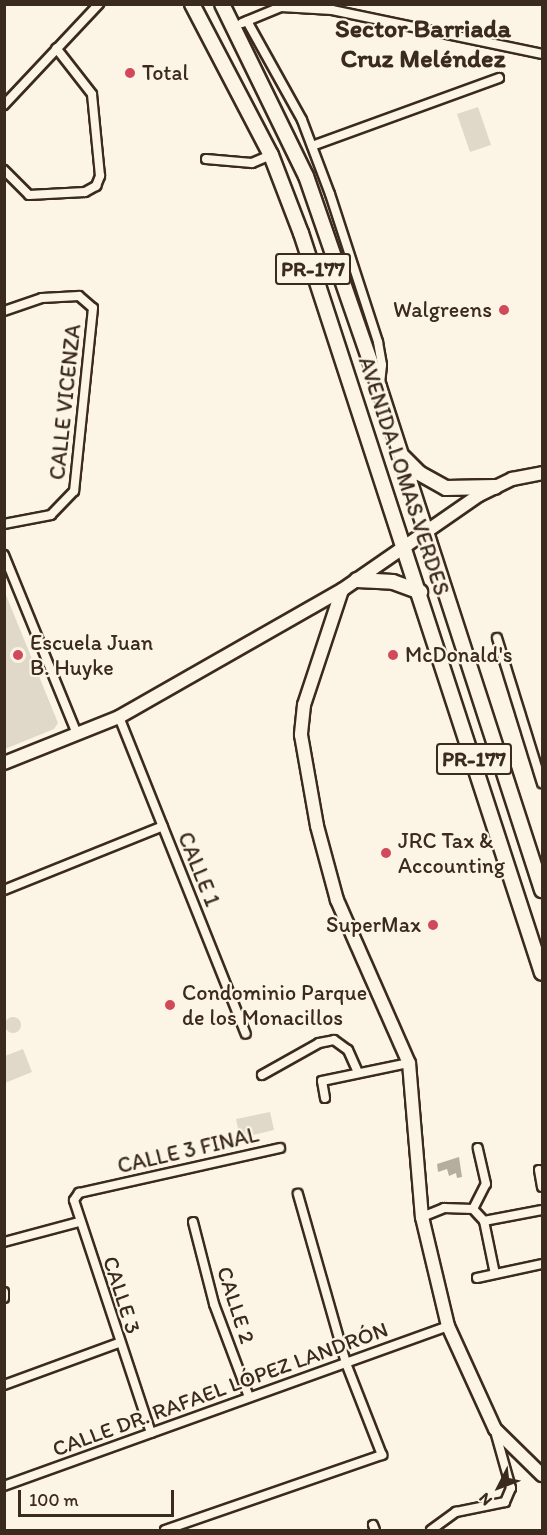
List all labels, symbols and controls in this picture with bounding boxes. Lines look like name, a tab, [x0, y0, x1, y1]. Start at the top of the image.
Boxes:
district label: Sector Barriada Cruz Meléndez	[335, 13, 511, 74]
place label: Total	[142, 60, 189, 86]
marker: Total	[123, 66, 137, 80]
road number: PR-177	[274, 251, 352, 287]
place label: Walgreens	[393, 297, 492, 323]
marker: Walgreens	[497, 303, 511, 317]
street label: CALLE VICENZA	[44, 323, 86, 481]
street label: AVENIDA LOMAS VERDES	[353, 353, 455, 599]
place label: Escuela Juan B. Huyke	[30, 629, 153, 680]
place label: McDonald's	[405, 642, 513, 668]
marker: Escuela Juan B. Huyke	[11, 648, 25, 662]
marker: McDonald's	[386, 648, 400, 662]
road number: PR-177	[435, 741, 513, 777]
place label: JRC Tax & Accounting	[398, 827, 505, 878]
street label: CALLE 1	[172, 828, 226, 910]
marker: JRC Tax & Accounting	[379, 846, 393, 860]
place label: SuperMax	[326, 912, 421, 938]
marker: SuperMax	[426, 918, 440, 932]
place label: Condominio Parque de los Monacillos	[182, 979, 367, 1030]
marker: Condominio Parque de los Monacillos	[163, 998, 177, 1012]
street label: CALLE 3 FINAL	[115, 1121, 261, 1179]
street label: CALLE 3	[97, 1253, 147, 1337]
street label: CALLE 2	[211, 1263, 261, 1347]
street label: CALLE DR. RAFAEL LÓPEZ LANDRÓN	[49, 1316, 391, 1462]
north arrow	[469, 1457, 529, 1517]
scale bar	[21, 1478, 177, 1516]
text: 100 m	[29, 1489, 79, 1511]
text: N	[475, 1489, 496, 1510]

